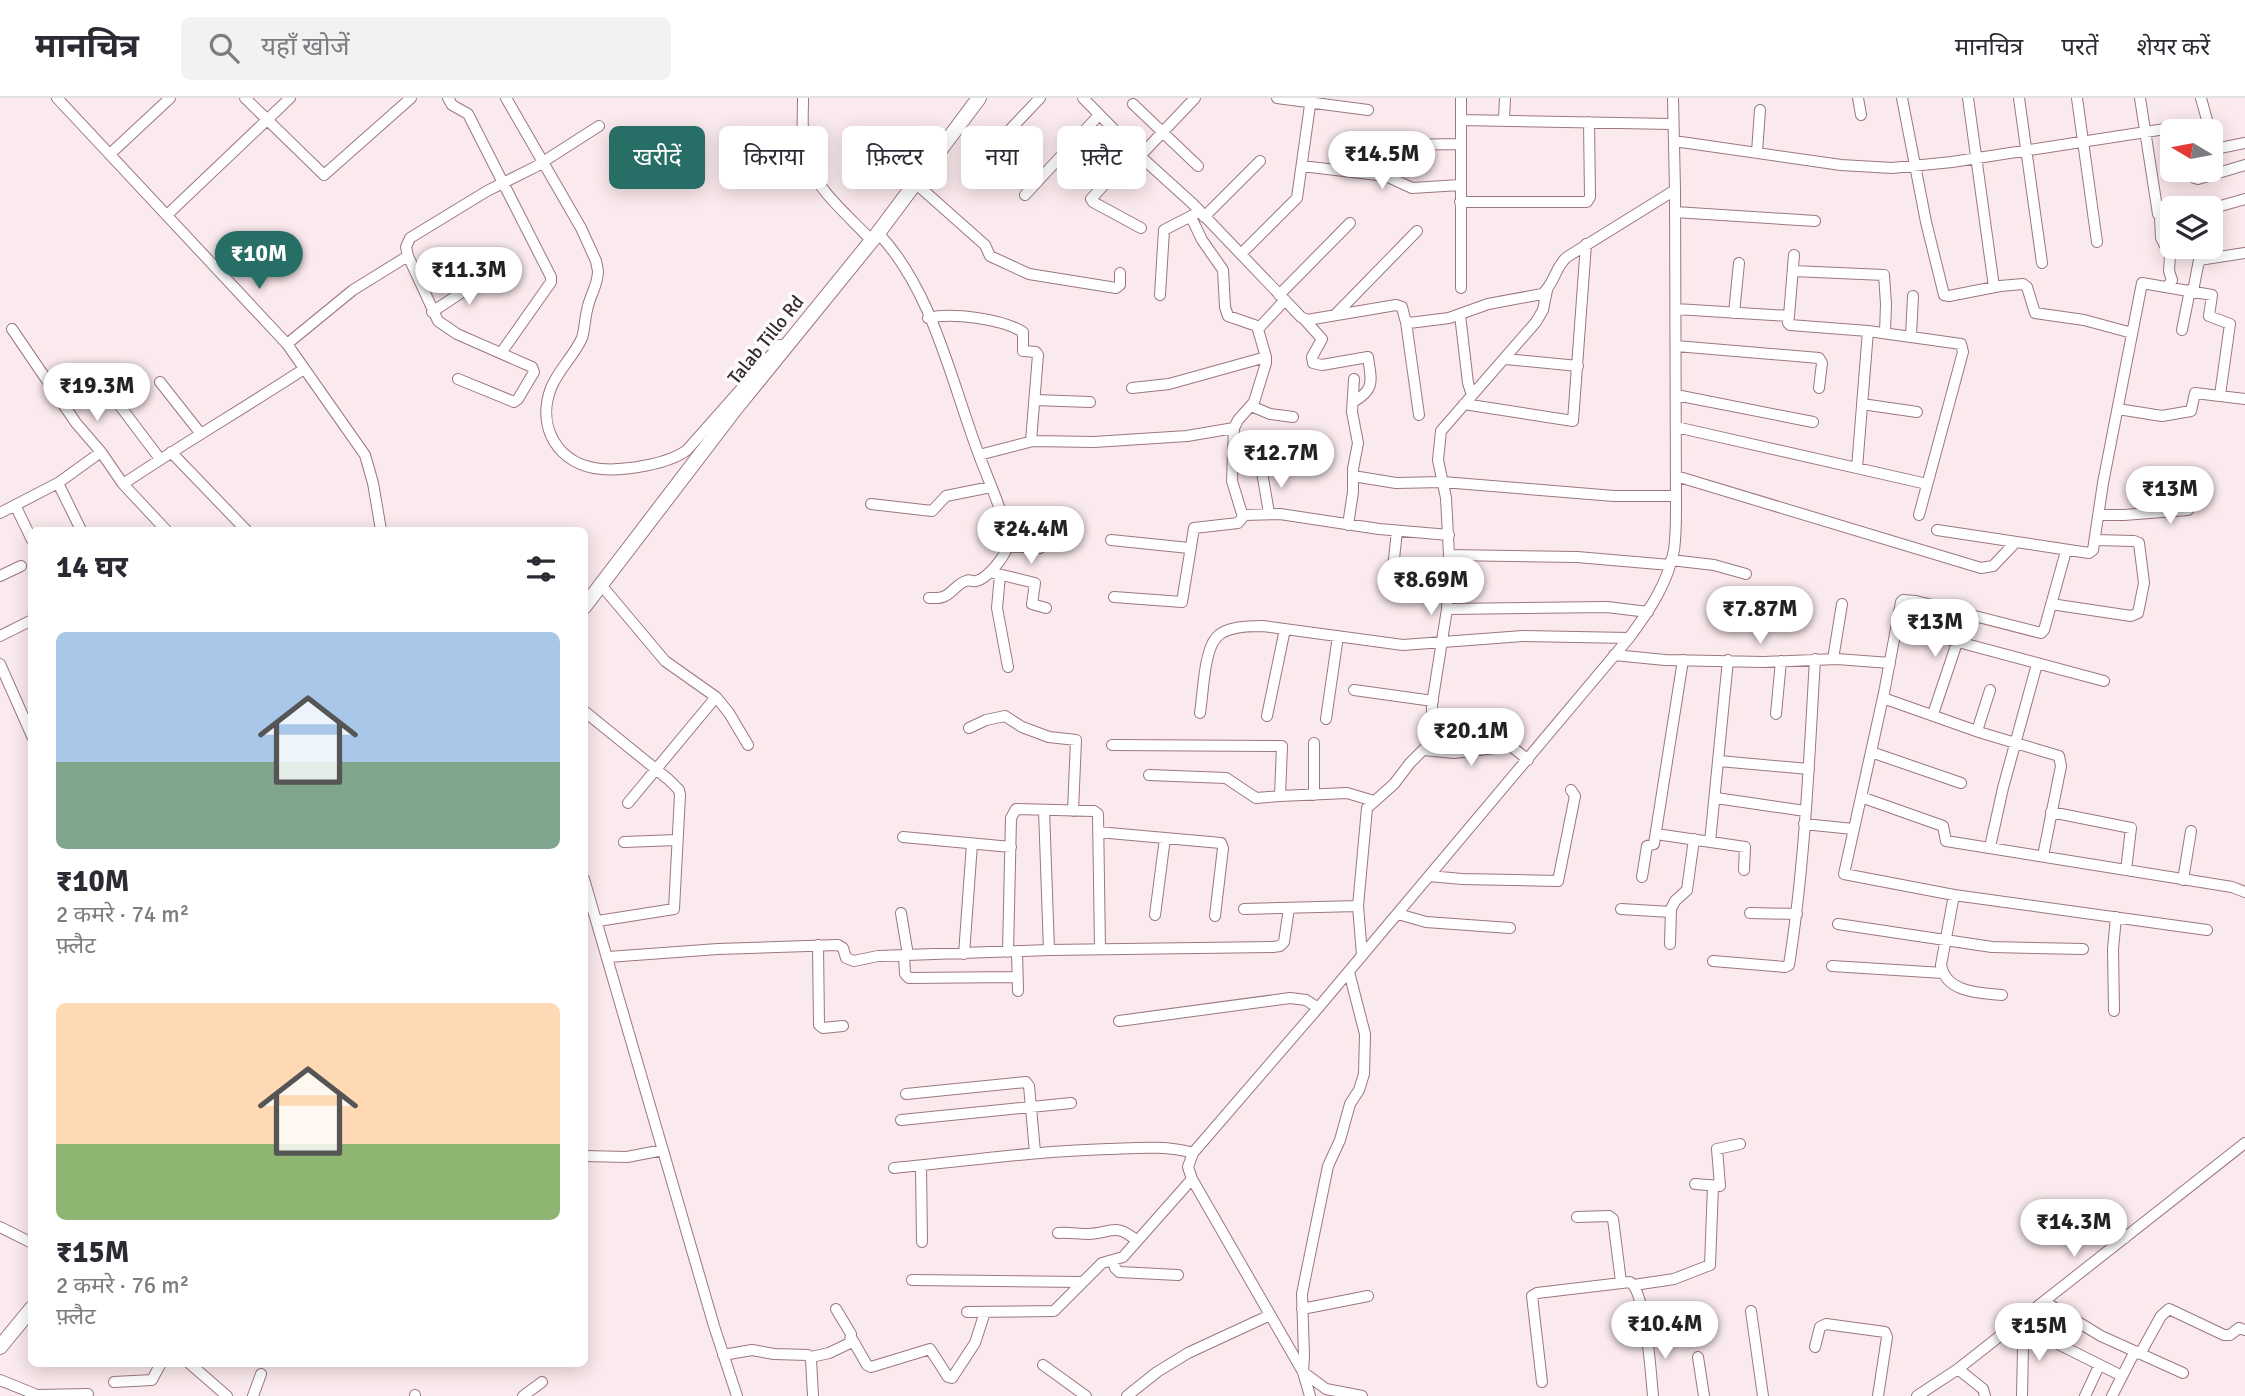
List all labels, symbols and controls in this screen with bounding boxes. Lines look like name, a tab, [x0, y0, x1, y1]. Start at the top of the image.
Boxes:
search box	[181, 17, 671, 80]
text: मानचित्र	[35, 26, 139, 67]
icon: search	[205, 29, 243, 67]
text: यहाँ खोजें	[261, 31, 350, 63]
text: मानचित्र	[1955, 32, 2023, 62]
text: परतें	[2061, 32, 2098, 62]
text: शेयर करें	[2136, 32, 2210, 62]
north arrow	[2160, 119, 2222, 182]
map controls	[2160, 119, 2223, 259]
chip: खरीदें	[609, 126, 705, 189]
chip: किराया	[719, 126, 828, 189]
chip: फ़िल्टर	[842, 126, 947, 189]
chip: नया	[961, 126, 1043, 189]
chip: फ़्लैट	[1057, 126, 1146, 189]
pin: ₹14.5M	[1325, 132, 1439, 191]
text: ₹14.5M	[1344, 139, 1420, 168]
button: layers	[2160, 196, 2223, 259]
pin: ₹10M	[218, 232, 300, 291]
text: ₹10M	[231, 239, 287, 268]
pin: ₹11.3M	[412, 248, 526, 307]
text: ₹11.3M	[431, 255, 507, 284]
street label: Talab Tillo Rd	[723, 291, 809, 389]
pin: ₹19.3M	[40, 364, 154, 423]
text: ₹19.3M	[59, 371, 135, 400]
pin: ₹12.7M	[1224, 430, 1338, 490]
text: ₹12.7M	[1243, 438, 1319, 467]
pin: ₹13M	[2129, 466, 2211, 526]
text: ₹13M	[2142, 474, 2198, 503]
pin: ₹24.4M	[974, 506, 1088, 566]
text: ₹24.4M	[993, 514, 1069, 543]
text: 14 घर	[56, 549, 128, 586]
icon: filters	[522, 550, 560, 588]
pin: ₹8.69M	[1374, 558, 1488, 617]
text: ₹8.69M	[1393, 565, 1469, 594]
pin: ₹7.87M	[1703, 587, 1817, 646]
text: ₹7.87M	[1722, 594, 1798, 623]
pin: ₹13M	[1894, 600, 1976, 659]
text: ₹13M	[1907, 607, 1963, 636]
icon: home	[245, 677, 371, 803]
pin: ₹20.1M	[1414, 708, 1528, 768]
text: ₹20.1M	[1433, 716, 1509, 745]
text: ₹10M	[56, 863, 130, 900]
text: 2 कमरे · 74 m²	[56, 900, 189, 929]
text: फ़्लैट	[56, 931, 96, 960]
icon: home	[245, 1048, 371, 1174]
pin: ₹14.3M	[2017, 1200, 2131, 1259]
text: ₹14.3M	[2036, 1207, 2112, 1236]
text: ₹15M	[56, 1234, 130, 1271]
text: 2 कमरे · 76 m²	[56, 1271, 189, 1300]
text: फ़्लैट	[56, 1302, 96, 1331]
pin: ₹10.4M	[1608, 1302, 1722, 1361]
pin: ₹15M	[1998, 1304, 2080, 1363]
text: ₹10.4M	[1627, 1309, 1703, 1338]
text: ₹15M	[2011, 1311, 2067, 1340]

